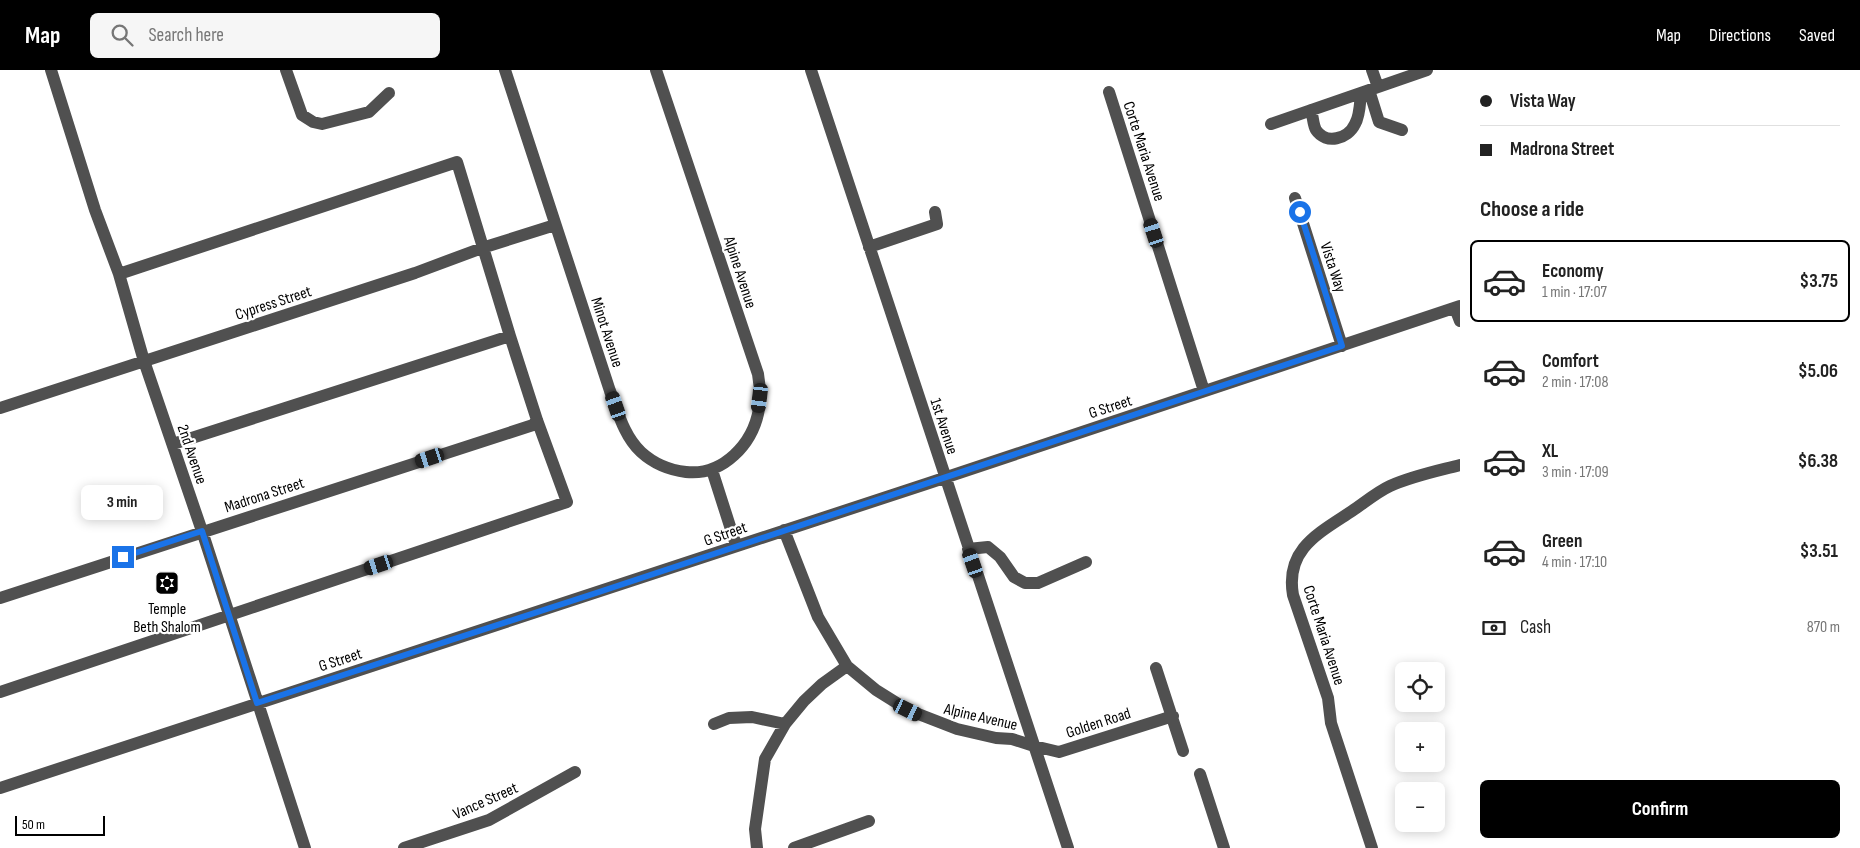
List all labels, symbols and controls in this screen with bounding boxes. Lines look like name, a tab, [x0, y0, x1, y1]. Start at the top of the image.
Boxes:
search box	[90, 13, 440, 58]
text: Map	[25, 21, 60, 50]
icon: search	[108, 21, 136, 49]
text: Search here	[148, 24, 224, 47]
text: Map	[1656, 25, 1681, 46]
text: Directions	[1709, 25, 1771, 46]
text: Saved	[1799, 25, 1835, 46]
text: Vista Way	[1510, 90, 1576, 113]
street label: Corte Maria Avenue	[1118, 99, 1169, 204]
text: Madrona Street	[1510, 138, 1614, 161]
text: Choose a ride	[1480, 196, 1584, 223]
route start	[1289, 201, 1311, 223]
car	[1142, 216, 1165, 250]
street label: Alpine Avenue	[719, 233, 760, 311]
street label: Vista Way	[1316, 240, 1350, 295]
icon: car	[1482, 259, 1527, 304]
text: Economy	[1542, 260, 1604, 283]
text: $3.75	[1800, 270, 1838, 293]
street label: Cypress Street	[233, 282, 314, 325]
text: 1 min · 17:07	[1542, 283, 1607, 302]
street label: Minot Avenue	[586, 295, 627, 370]
icon: car	[1482, 349, 1527, 394]
text: Comfort	[1542, 350, 1599, 373]
text: $5.06	[1798, 360, 1838, 383]
text: 2 min · 17:08	[1542, 373, 1609, 392]
car	[750, 382, 769, 414]
car	[604, 389, 627, 423]
street label: G Street	[1086, 392, 1135, 423]
street label: 1st Avenue	[926, 396, 962, 457]
street label: 2nd Avenue	[173, 422, 211, 487]
icon: car	[1482, 439, 1527, 484]
text: XL	[1542, 440, 1558, 463]
car	[413, 446, 446, 470]
text: $6.38	[1798, 450, 1838, 473]
text: 3 min · 17:09	[1542, 463, 1609, 482]
street label: Madrona Street	[222, 474, 307, 517]
callout: 3 min	[82, 484, 164, 520]
text: 3 min	[107, 493, 137, 512]
street label: G Street	[701, 518, 750, 551]
icon: car	[1482, 529, 1527, 574]
text: Green	[1542, 530, 1582, 553]
text: $3.51	[1800, 540, 1838, 563]
route end	[112, 546, 134, 568]
car	[961, 546, 984, 580]
car	[362, 553, 395, 577]
text: 4 min · 17:10	[1542, 553, 1607, 572]
synagogue icon: Temple Beth Shalom	[154, 570, 180, 596]
street label: Corte Maria Avenue	[1298, 583, 1349, 688]
place label: Temple Beth Shalom	[133, 600, 201, 637]
icon: cash	[1480, 614, 1508, 642]
text: Cash	[1520, 616, 1551, 639]
text: 870 m	[1807, 618, 1840, 637]
street label: G Street	[316, 645, 365, 676]
map controls	[1395, 662, 1445, 832]
button: locate	[1395, 662, 1445, 712]
car	[891, 697, 924, 723]
street label: Alpine Avenue	[941, 700, 1019, 735]
street label: Golden Road	[1064, 704, 1133, 743]
button: +	[1395, 722, 1445, 772]
street label: Vance Street	[450, 779, 521, 824]
button: Confirm	[1480, 780, 1840, 838]
button: −	[1395, 782, 1445, 832]
scale bar	[15, 813, 105, 836]
text: 50 m	[22, 816, 45, 833]

